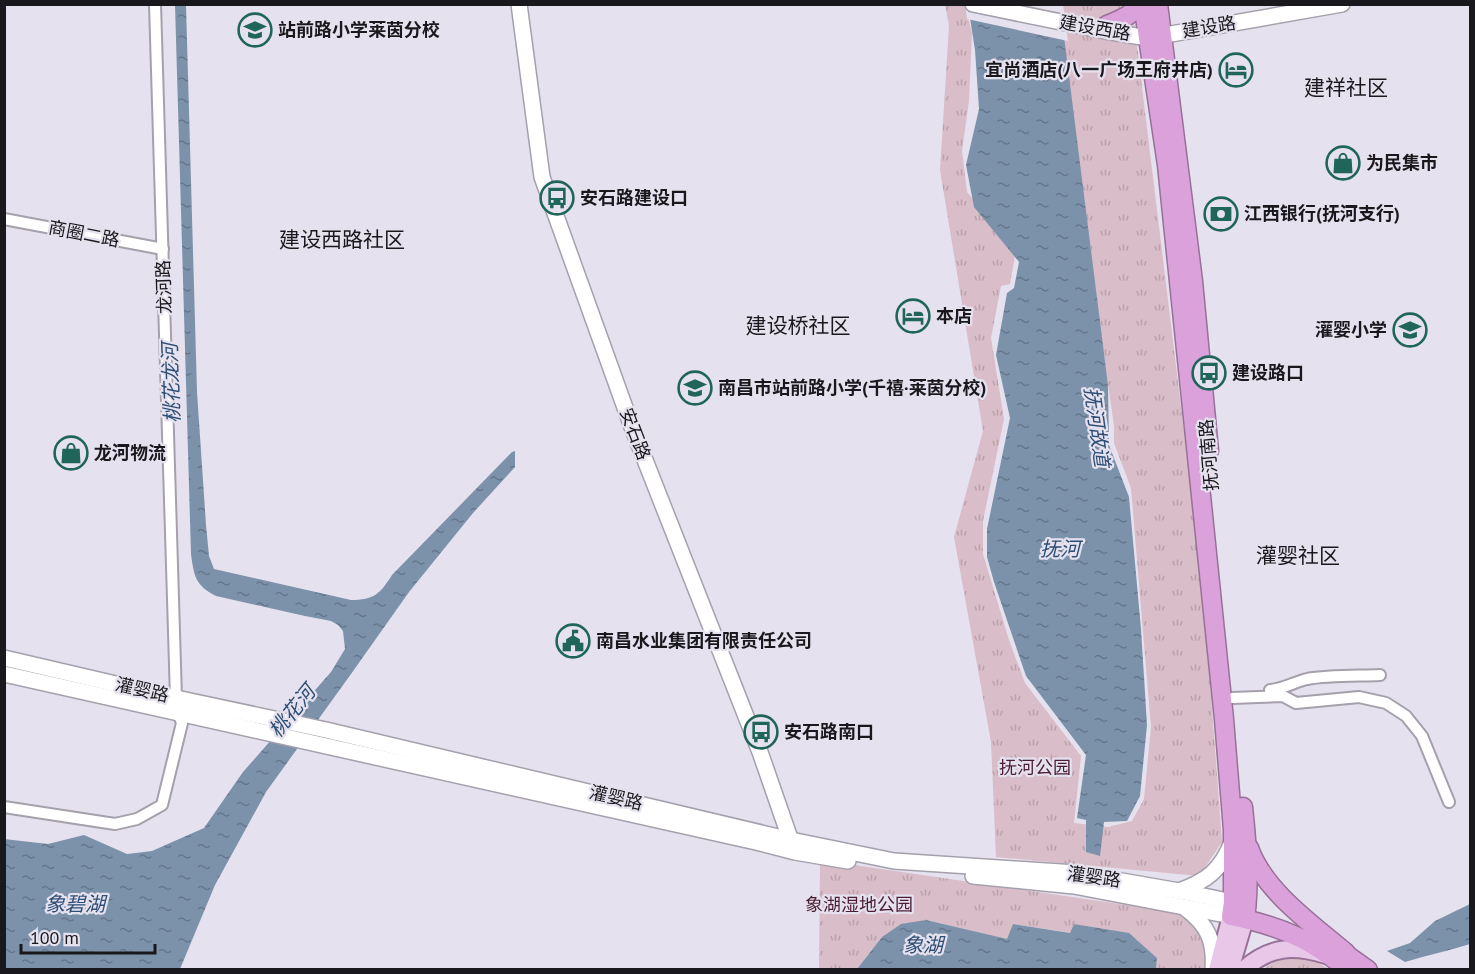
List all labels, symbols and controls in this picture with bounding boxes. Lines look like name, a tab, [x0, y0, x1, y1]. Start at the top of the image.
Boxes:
street label: 建设西路	[1058, 10, 1133, 45]
street label: 建设路	[1180, 11, 1237, 42]
school or university icon: 站前路小学莱茵分校	[237, 12, 273, 48]
place label: 站前路小学莱茵分校	[278, 18, 440, 41]
hotel icon: 宜尚酒店(八一广场王府井店)	[1218, 52, 1254, 88]
place label: 宜尚酒店(八一广场王府井店)	[985, 58, 1213, 81]
district label: 建祥社区	[1304, 74, 1388, 101]
shop icon: 为民集市	[1325, 145, 1361, 181]
place label: 为民集市	[1366, 151, 1438, 174]
bus stop icon: 安石路建设口	[539, 180, 575, 216]
place label: 安石路建设口	[580, 186, 688, 209]
bank icon: 江西银行(抚河支行)	[1203, 196, 1239, 232]
place label: 江西银行(抚河支行)	[1244, 202, 1400, 225]
street label: 商圈二路	[47, 215, 122, 252]
district label: 建设西路社区	[279, 226, 405, 253]
street label: 龙河路	[151, 260, 176, 314]
hotel icon: 本店	[895, 298, 931, 334]
place label: 本店	[936, 304, 972, 327]
district label: 建设桥社区	[746, 312, 851, 339]
school or university icon: 灌婴小学	[1392, 312, 1428, 348]
place label: 灌婴小学	[1315, 318, 1387, 341]
water label: 桃花龙河	[156, 339, 185, 423]
bus stop icon: 建设路口	[1191, 355, 1227, 391]
place label: 建设路口	[1232, 361, 1304, 384]
school or university icon: 南昌市站前路小学(千禧·莱茵分校)	[677, 370, 713, 406]
place label: 南昌市站前路小学(千禧·莱茵分校)	[718, 376, 986, 399]
water label: 抚河故道	[1079, 386, 1116, 471]
street label: 安石路	[615, 404, 656, 463]
street label: 抚河南路	[1194, 418, 1223, 492]
shop icon: 龙河物流	[53, 435, 89, 471]
place label: 龙河物流	[94, 441, 166, 464]
water label: 抚河	[1040, 536, 1084, 562]
district label: 灌婴社区	[1256, 542, 1340, 569]
public building icon: 南昌水业集团有限责任公司	[555, 623, 591, 659]
place label: 南昌水业集团有限责任公司	[596, 629, 812, 652]
street label: 灌婴路	[113, 672, 171, 707]
water label: 桃花河	[263, 676, 323, 742]
bus stop icon: 安石路南口	[743, 714, 779, 750]
place label: 安石路南口	[784, 720, 874, 743]
park label: 抚河公园	[999, 756, 1071, 779]
street label: 灌婴路	[587, 780, 645, 815]
street label: 灌婴路	[1066, 861, 1122, 892]
water label: 象碧湖	[45, 891, 108, 917]
park label: 象湖湿地公园	[805, 893, 913, 916]
scale bar	[21, 917, 154, 955]
text: 100 m	[30, 926, 79, 949]
water label: 象湖	[903, 932, 946, 958]

